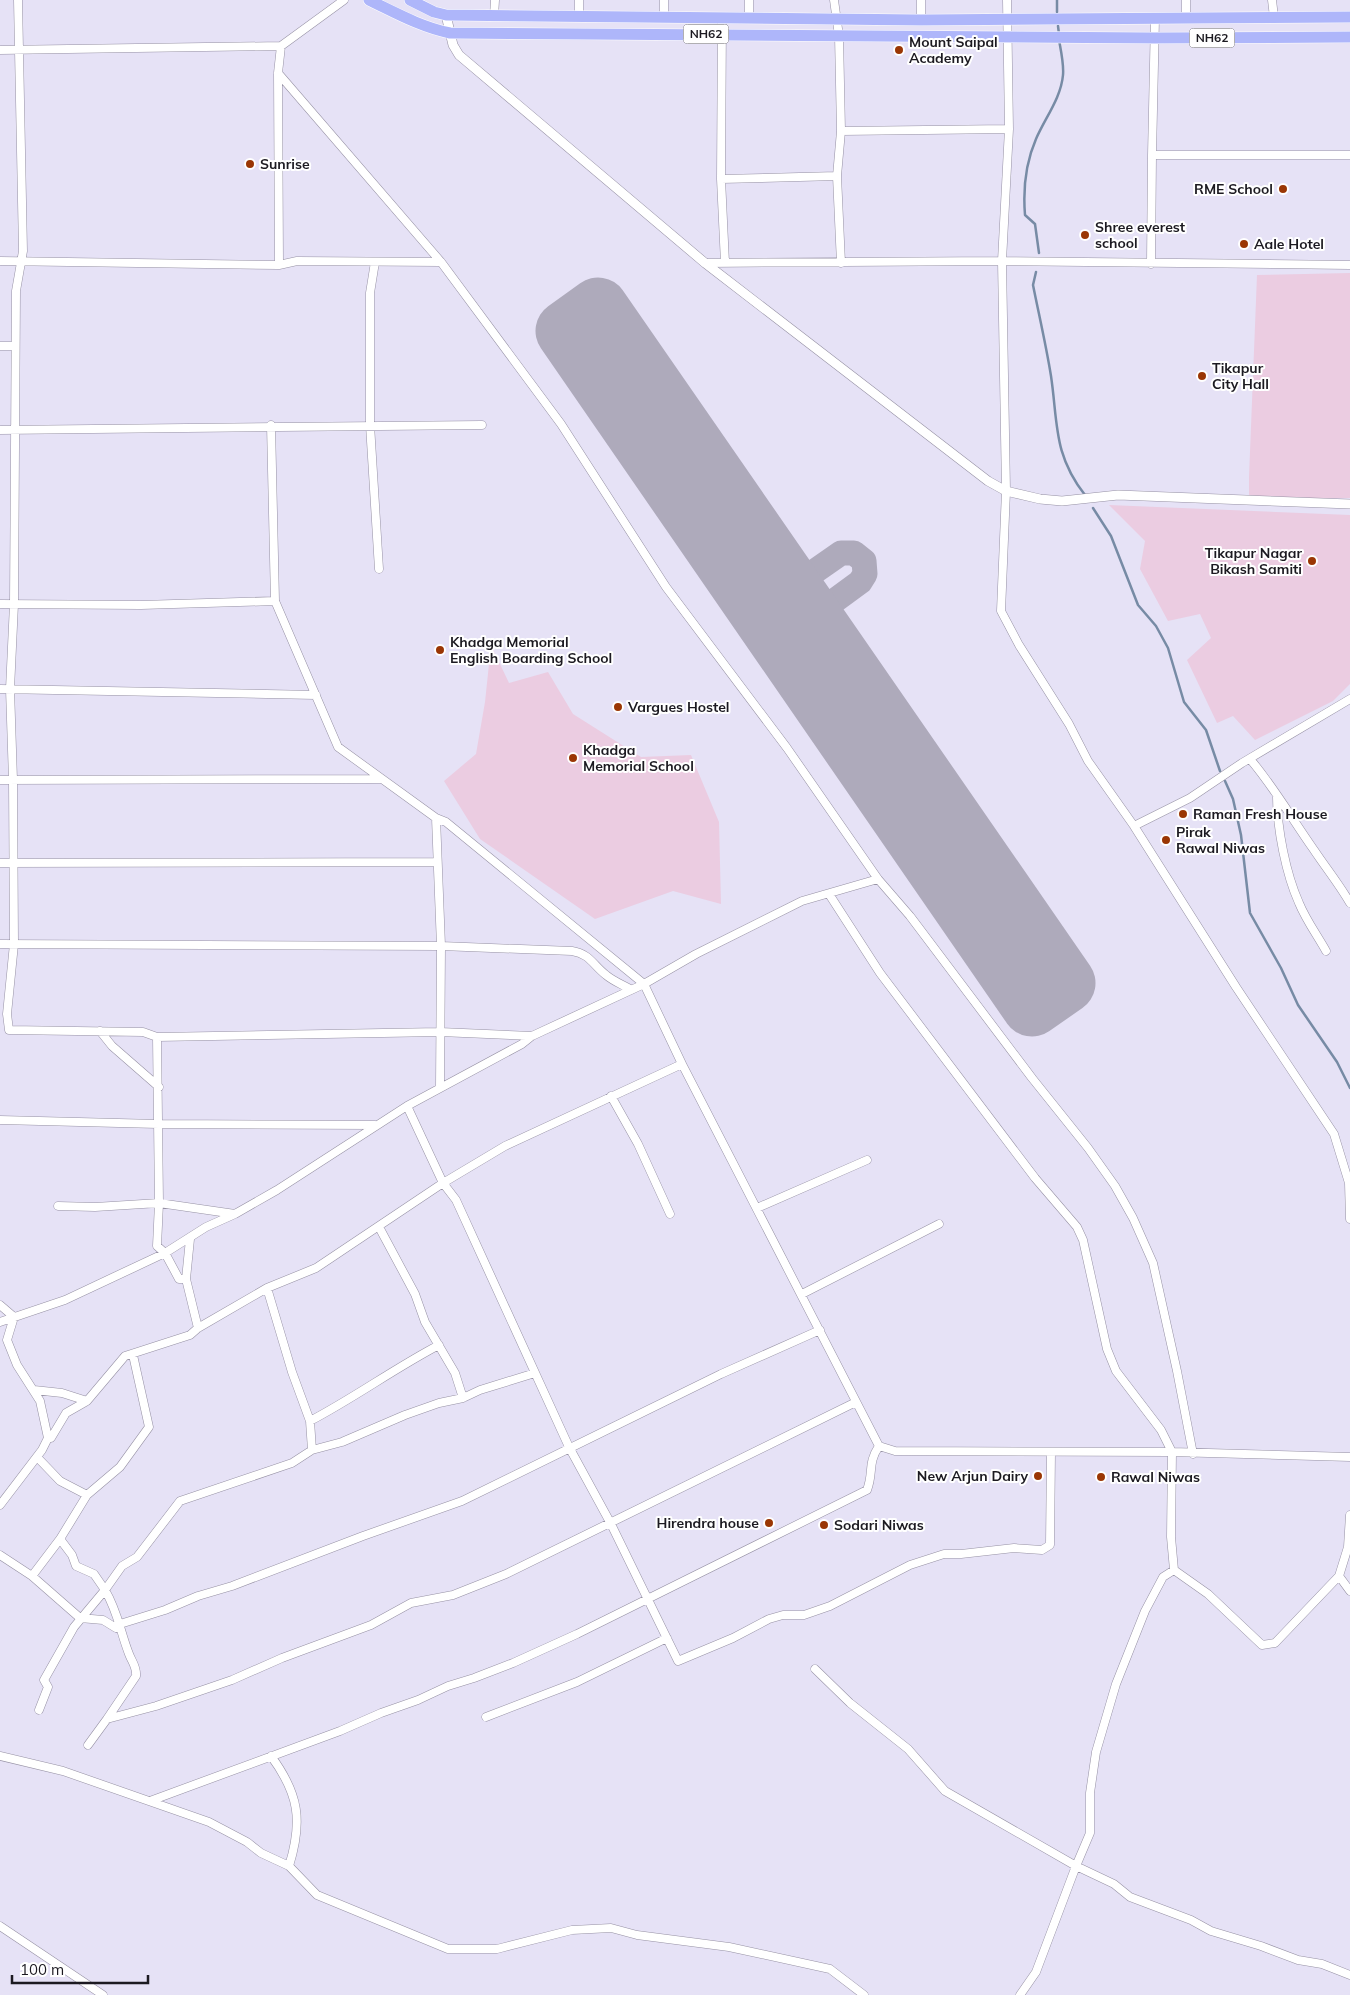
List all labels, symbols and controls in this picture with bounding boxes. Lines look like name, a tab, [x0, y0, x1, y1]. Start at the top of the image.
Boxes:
road number: NH62	[684, 24, 728, 44]
road number: NH62	[1190, 28, 1234, 48]
place label: Mount Saipal Academy	[909, 33, 998, 67]
marker: Mount Saipal Academy	[893, 44, 905, 56]
place label: Sunrise	[260, 155, 310, 173]
marker: Sunrise	[244, 158, 256, 170]
place label: RME School	[1194, 180, 1273, 198]
marker: RME School	[1277, 183, 1289, 195]
place label: Shree everest school	[1095, 218, 1186, 252]
marker: Shree everest school	[1079, 229, 1091, 241]
place label: Aale Hotel	[1254, 235, 1324, 253]
marker: Aale Hotel	[1238, 238, 1250, 250]
place label: Tikapur City Hall	[1212, 359, 1269, 393]
marker: Tikapur City Hall	[1196, 370, 1208, 382]
place label: Tikapur Nagar Bikash Samiti	[1205, 544, 1302, 578]
marker: Tikapur Nagar Bikash Samiti	[1306, 555, 1318, 567]
place label: Khadga Memorial English Boarding School	[450, 633, 612, 667]
marker: Khadga Memorial English Boarding School	[434, 644, 446, 656]
place label: Vargues Hostel	[627, 698, 730, 716]
marker: Vargues Hostel	[612, 701, 624, 713]
place label: Khadga Memorial School	[583, 741, 694, 775]
marker: Khadga Memorial School	[567, 752, 579, 764]
place label: Raman Fresh House	[1193, 805, 1328, 823]
marker: Raman Fresh House	[1177, 808, 1189, 820]
place label: Pirak Rawal Niwas	[1176, 823, 1265, 857]
marker: Pirak Rawal Niwas	[1160, 834, 1172, 846]
place label: New Arjun Dairy	[917, 1467, 1028, 1485]
place label: Rawal Niwas	[1111, 1468, 1200, 1486]
marker: New Arjun Dairy	[1032, 1470, 1044, 1482]
marker: Rawal Niwas	[1095, 1471, 1107, 1483]
place label: Hirendra house	[657, 1514, 759, 1532]
place label: Sodari Niwas	[834, 1516, 924, 1534]
marker: Hirendra house	[763, 1517, 775, 1529]
marker: Sodari Niwas	[818, 1519, 830, 1531]
scale bar	[12, 1952, 149, 1984]
text: 100 m	[20, 1960, 64, 1979]

